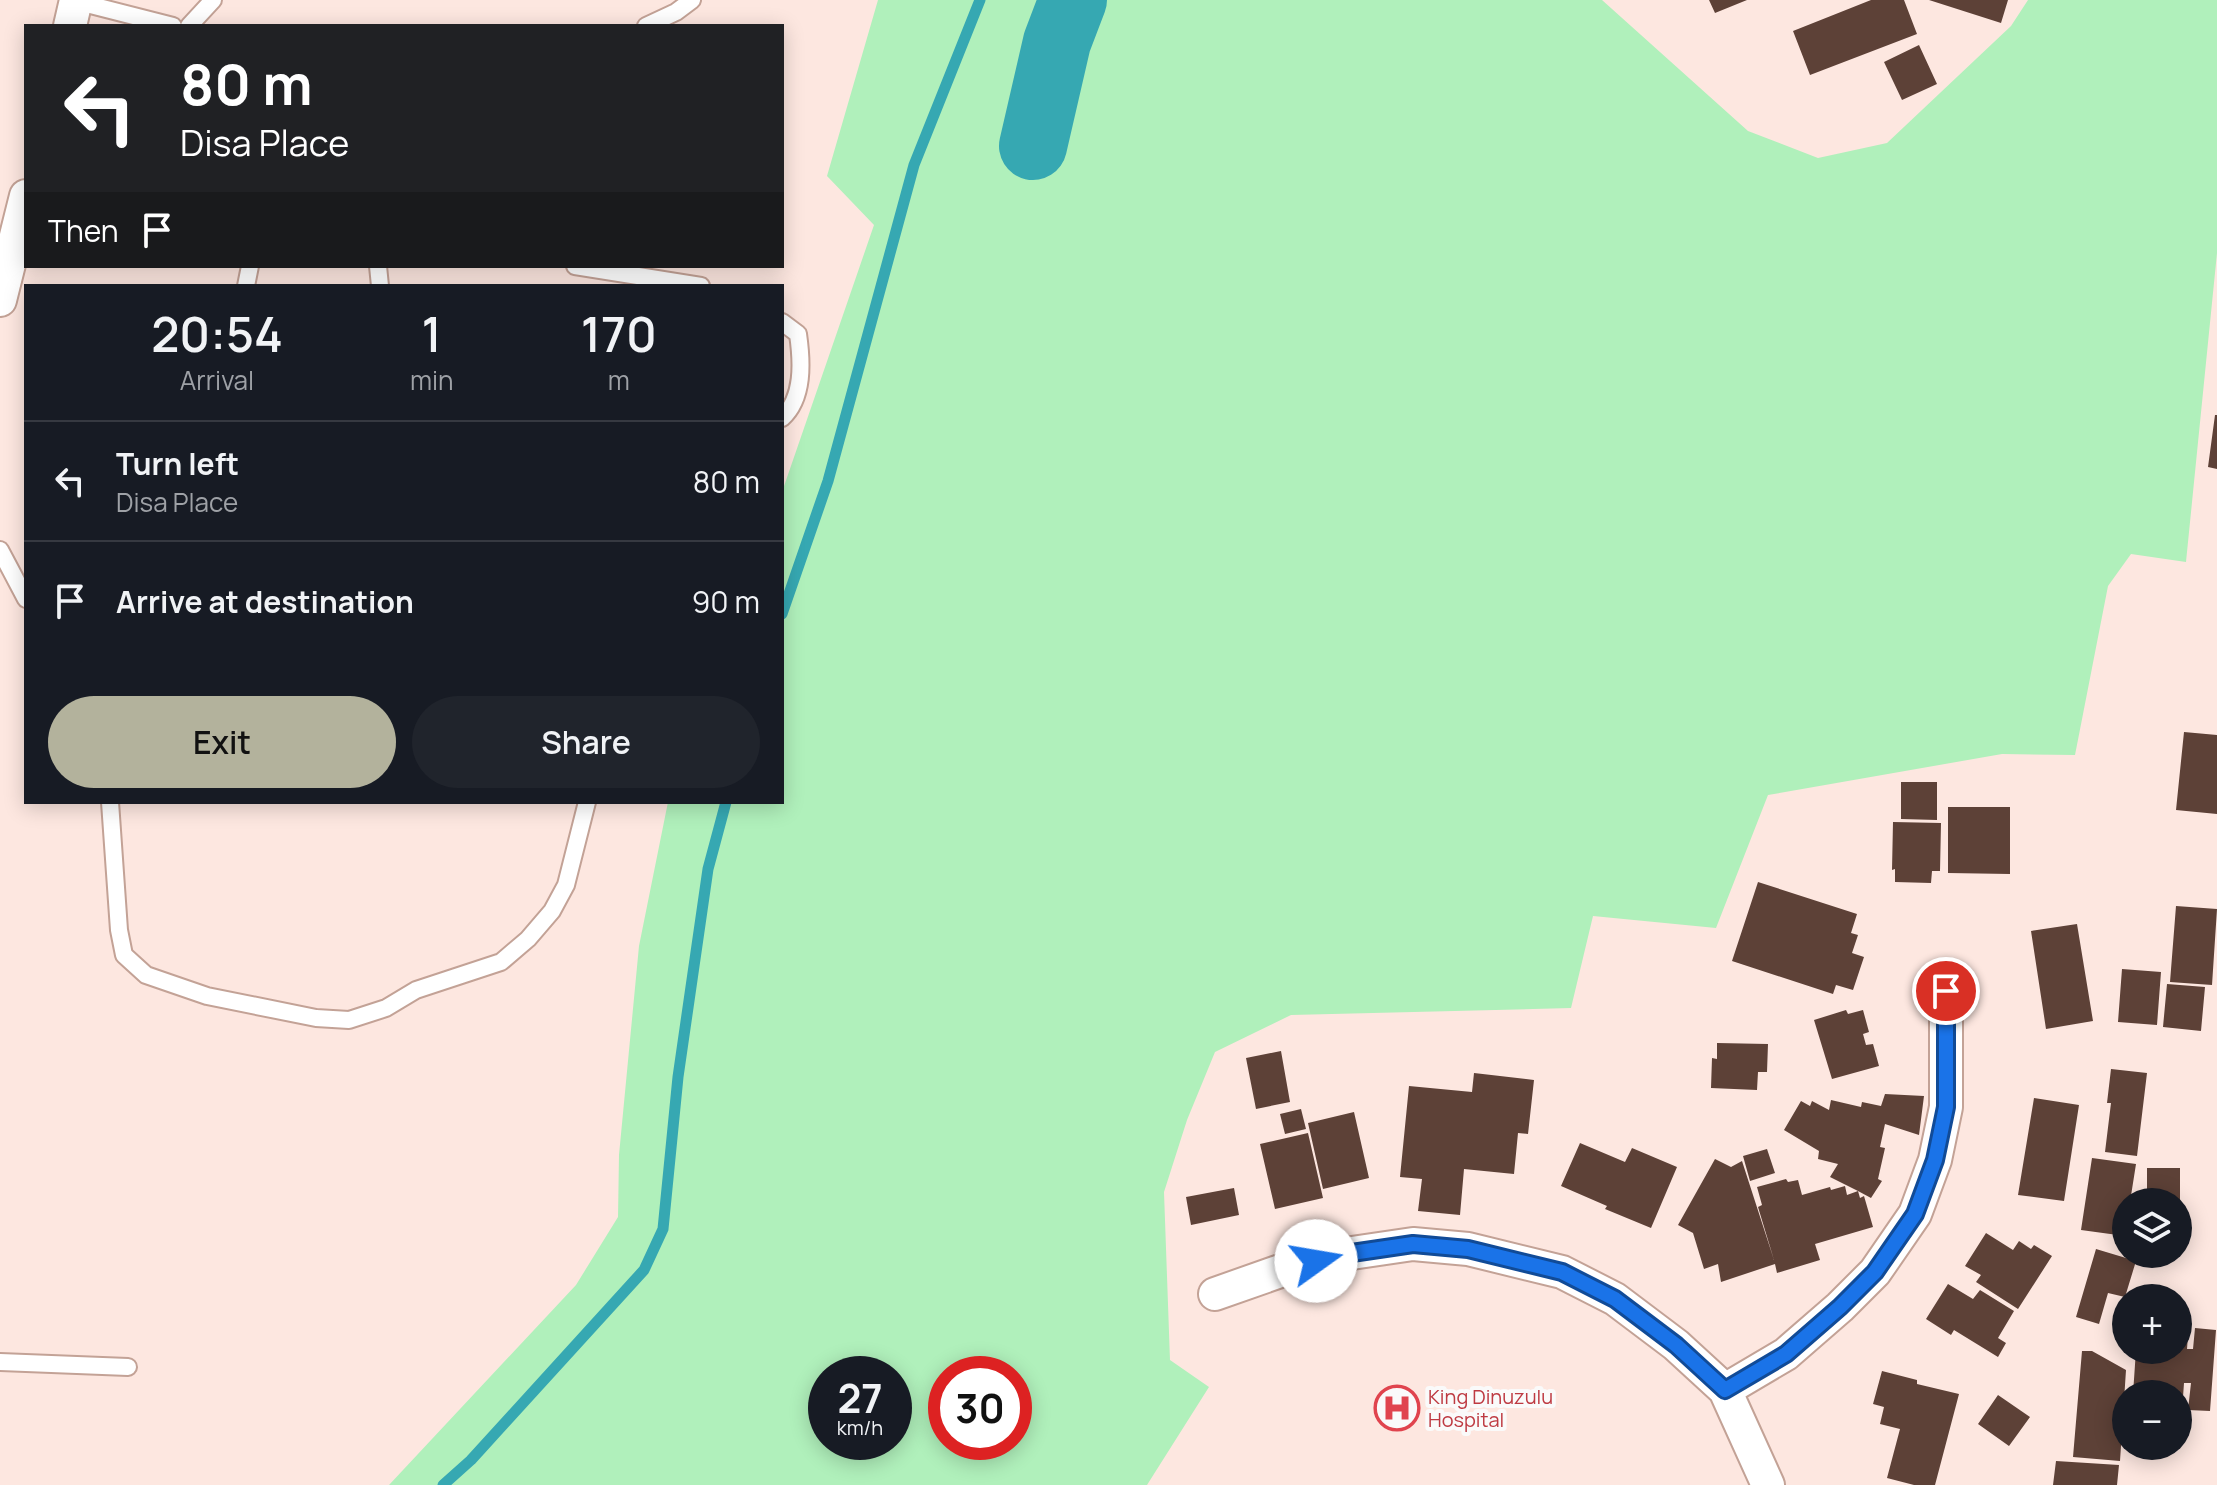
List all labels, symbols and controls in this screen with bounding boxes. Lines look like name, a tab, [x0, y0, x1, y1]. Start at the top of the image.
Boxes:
text: 80 m	[180, 45, 313, 122]
icon: left	[48, 56, 152, 160]
text: Disa Place	[180, 118, 349, 167]
icon: arrive	[135, 208, 179, 252]
text: Then	[48, 210, 119, 251]
text: 20:54	[151, 301, 283, 366]
text: 1	[422, 301, 442, 366]
text: 170	[581, 301, 657, 366]
text: Arrival	[180, 362, 254, 398]
text: min	[410, 362, 454, 398]
text: m	[608, 362, 630, 398]
text: Turn left	[116, 443, 239, 484]
icon: left	[48, 459, 92, 503]
text: 80 m	[693, 461, 760, 502]
text: Disa Place	[116, 484, 238, 520]
icon: arrive	[48, 579, 92, 623]
text: Arrive at destination	[116, 581, 414, 622]
text: 90 m	[692, 581, 760, 622]
button: Exit	[48, 696, 396, 788]
button: Share	[412, 696, 760, 788]
pin	[1912, 957, 1980, 1025]
icon: arrive	[1924, 969, 1968, 1013]
map controls	[2112, 1188, 2192, 1460]
button: layers	[2112, 1188, 2192, 1268]
position arrow	[1274, 1219, 1358, 1303]
button: +	[2112, 1284, 2192, 1364]
speed limit sign: 30	[928, 1356, 1032, 1460]
text: 27	[837, 1370, 883, 1425]
button: −	[2112, 1380, 2192, 1460]
place label: King Dinuzulu Hospital	[1428, 1383, 1553, 1433]
hospital icon: King Dinuzulu Hospital	[1373, 1384, 1421, 1432]
text: km/h	[837, 1414, 883, 1441]

